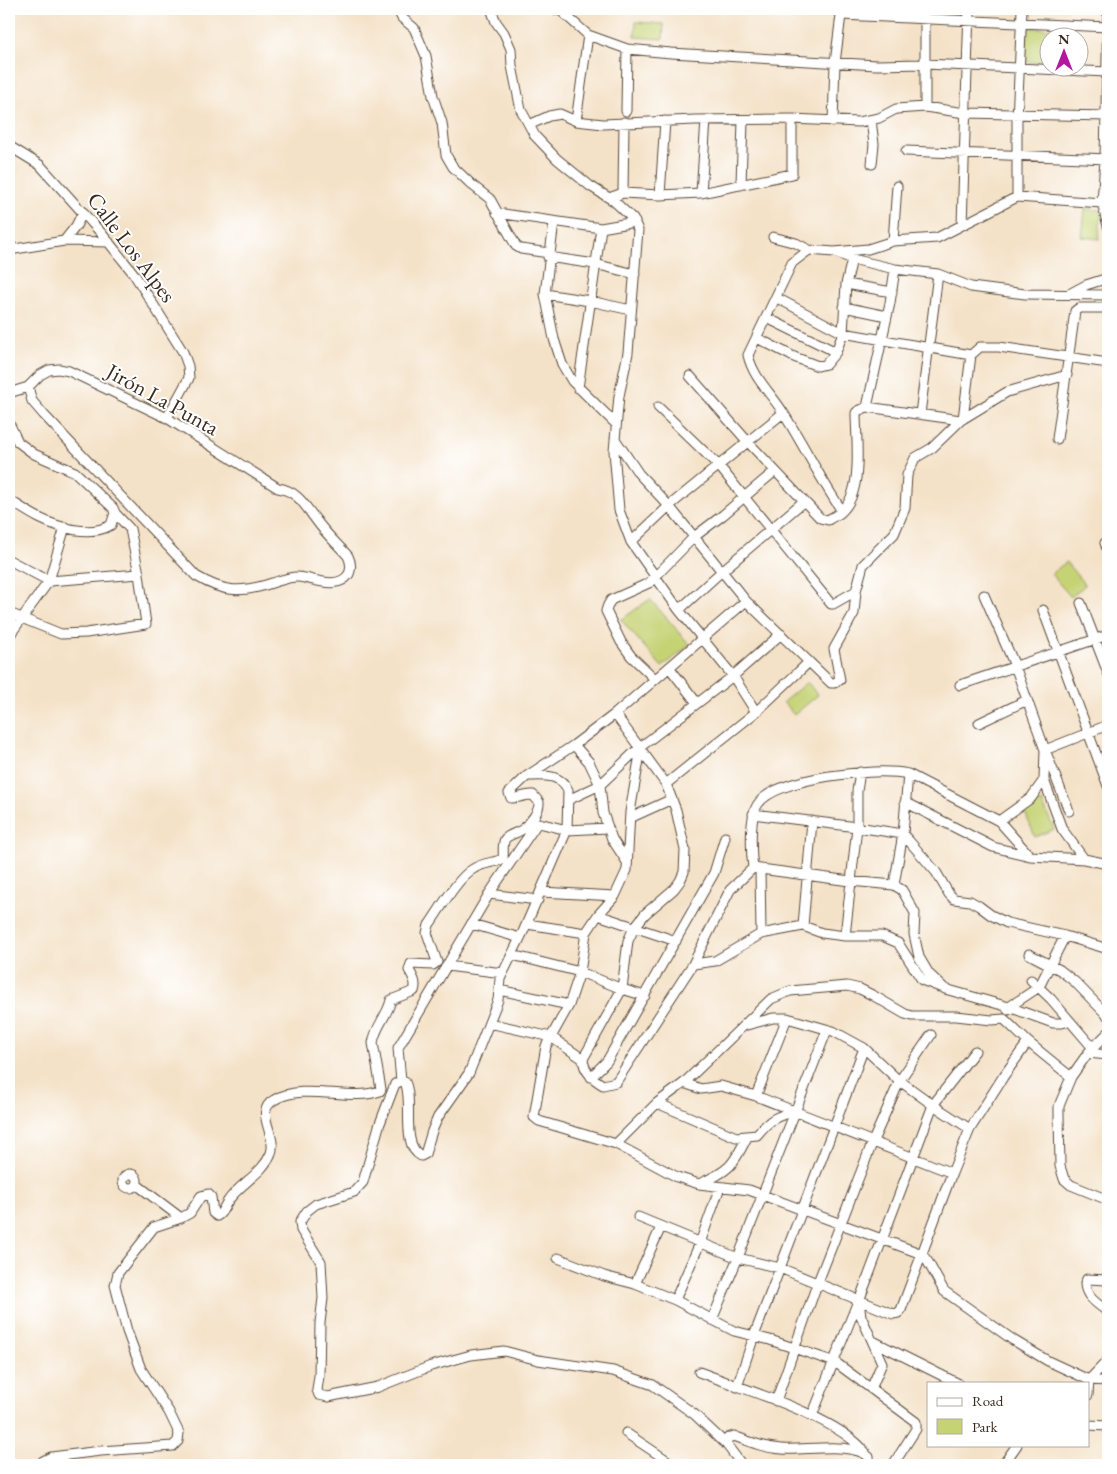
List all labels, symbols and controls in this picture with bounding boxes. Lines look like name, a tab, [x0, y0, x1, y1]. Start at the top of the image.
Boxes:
north arrow	[1040, 28, 1090, 78]
text: N	[1058, 30, 1070, 48]
street label: Calle Los Alpes	[81, 186, 183, 308]
street label: Jirón La Punta	[100, 356, 224, 442]
legend	[927, 1382, 1090, 1446]
text: Road	[972, 1391, 1004, 1410]
text: Park	[972, 1417, 999, 1436]

